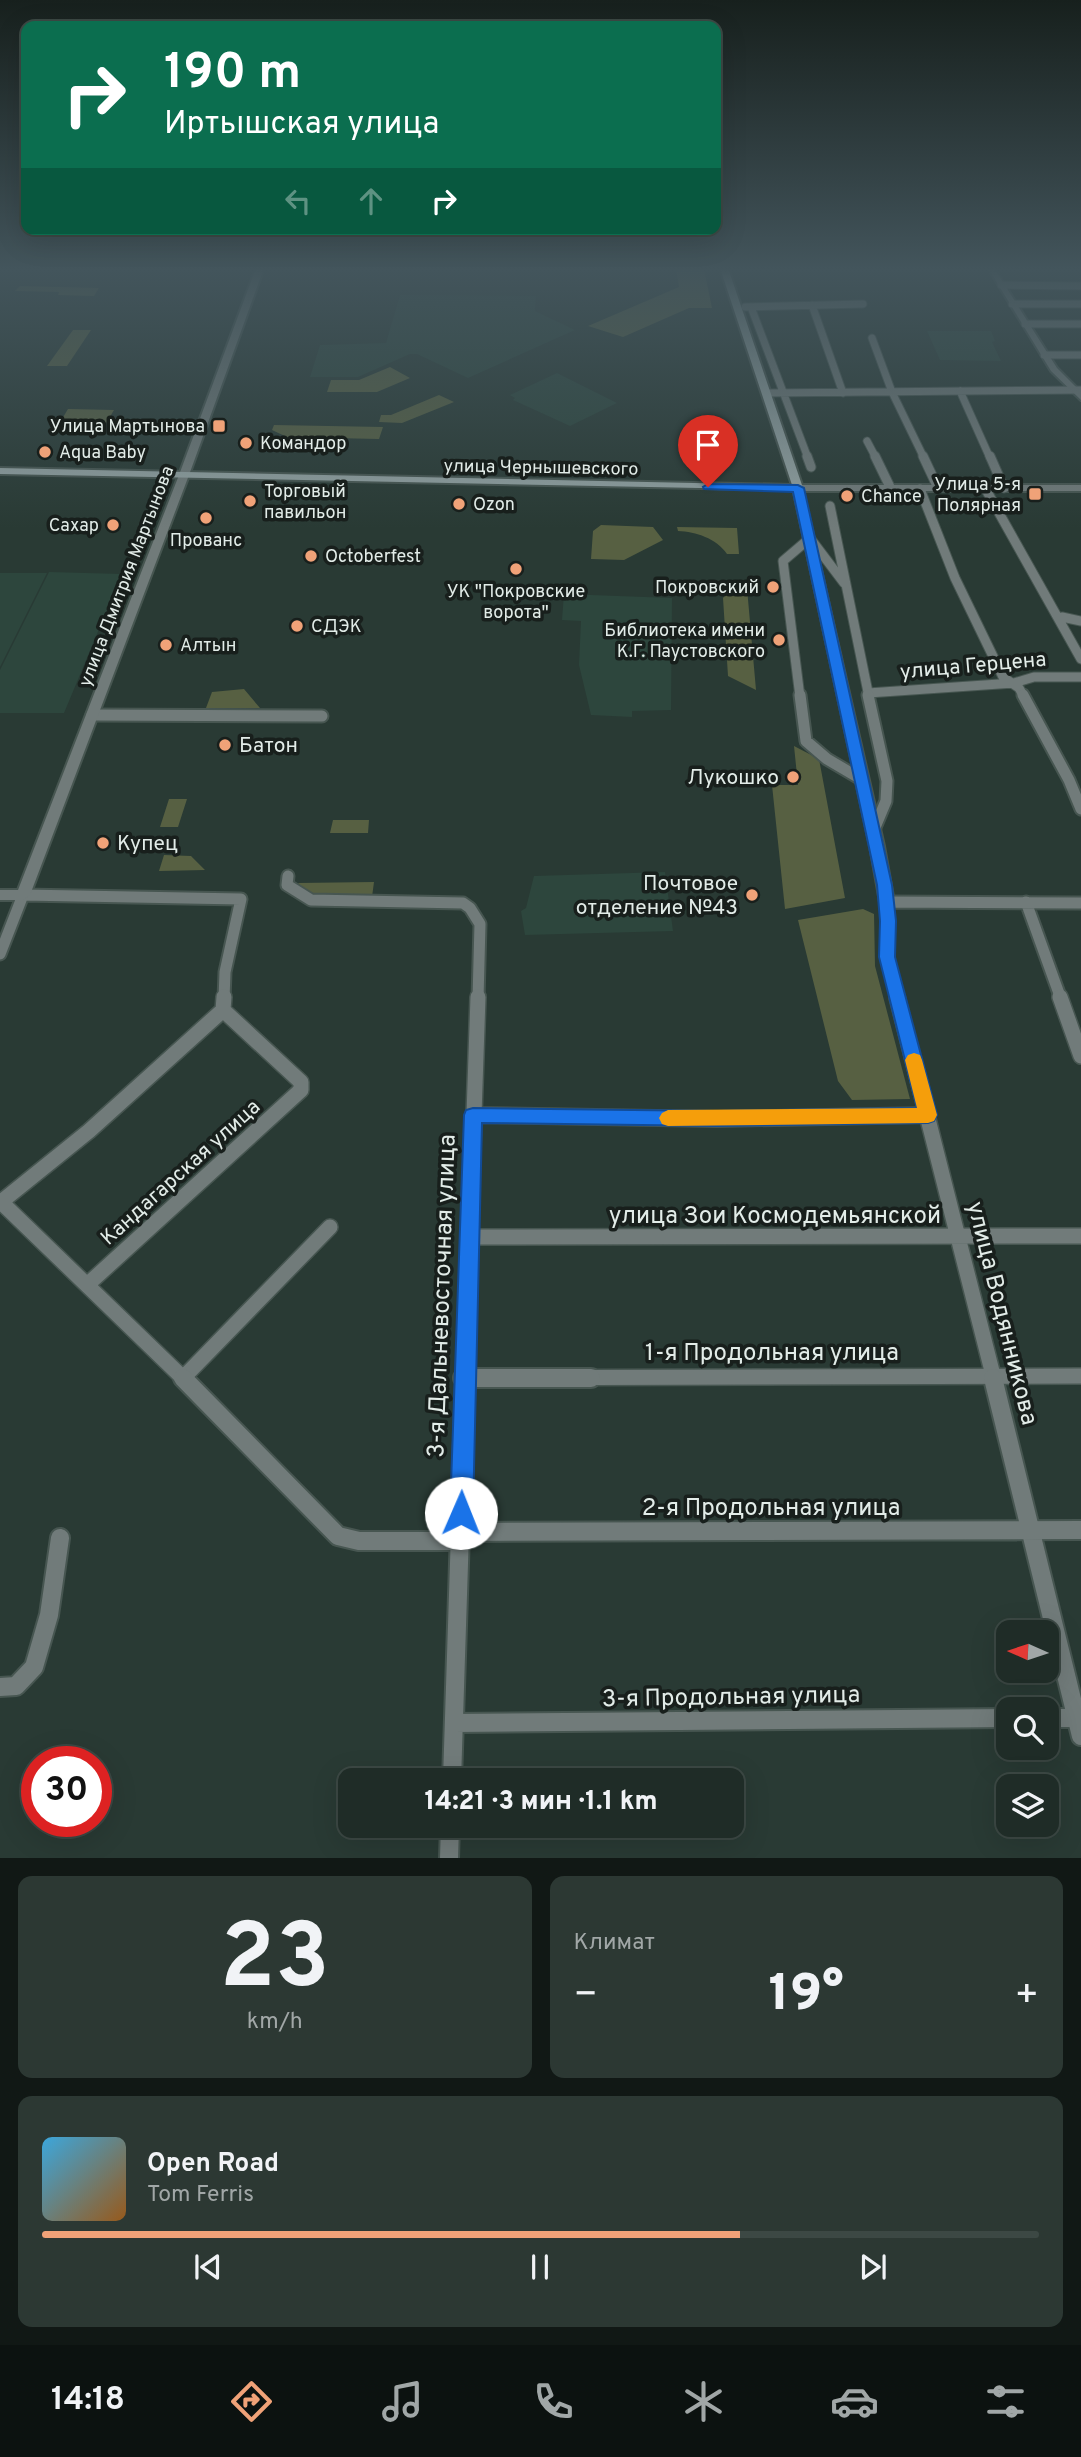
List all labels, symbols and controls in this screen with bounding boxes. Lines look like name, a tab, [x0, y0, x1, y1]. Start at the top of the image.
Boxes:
text: 190 m	[164, 44, 301, 106]
icon: right	[49, 49, 140, 140]
text: Иртышская улица	[164, 105, 439, 145]
icon: left	[279, 182, 317, 220]
icon: ahead	[352, 182, 390, 220]
icon: right	[425, 182, 463, 220]
pin	[678, 415, 738, 487]
place label: Улица Мартынова	[50, 416, 205, 439]
marker: Улица Мартынова	[211, 418, 227, 434]
icon: arrive	[689, 426, 727, 464]
place label: Командор	[260, 433, 346, 456]
marker: Командор	[238, 435, 254, 451]
place label: Aqua Baby	[59, 442, 146, 465]
marker: Aqua Baby	[37, 444, 53, 460]
street label: улица Чернышевского	[443, 455, 639, 482]
street label: улица Дмитрия Мартынова	[75, 463, 180, 690]
place label: Улица 5-я Полярная	[934, 474, 1021, 518]
place label: Торговый павильон	[264, 481, 346, 525]
place label: Chance	[861, 486, 922, 509]
marker: Улица 5-я Полярная	[1027, 486, 1043, 502]
marker: Chance	[839, 488, 855, 504]
marker: Торговый павильон	[242, 493, 258, 509]
place label: Ozon	[473, 494, 515, 517]
marker: Ozon	[451, 496, 467, 512]
marker: Прованс	[198, 510, 214, 526]
place label: Сахар	[49, 515, 99, 538]
marker: Сахар	[105, 517, 121, 533]
place label: Прованс	[170, 530, 242, 553]
place label: Octoberfest	[325, 546, 421, 569]
marker: Octoberfest	[303, 548, 319, 564]
marker: УК "Покровские ворота"	[508, 561, 524, 577]
place label: Покровский	[655, 577, 759, 600]
marker: Покровский	[765, 579, 781, 595]
place label: УК "Покровские ворота"	[447, 581, 585, 625]
place label: СДЭК	[311, 616, 362, 639]
marker: СДЭК	[289, 618, 305, 634]
place label: Библиотека имени К.Г. Паустовского	[604, 620, 765, 664]
marker: Библиотека имени К.Г. Паустовского	[771, 632, 787, 648]
place label: Алтын	[180, 635, 237, 658]
marker: Алтын	[158, 637, 174, 653]
street label: улица Герцена	[899, 647, 1047, 686]
place label: Батон	[239, 733, 298, 760]
marker: Батон	[217, 737, 233, 753]
place label: Лукошко	[687, 765, 779, 792]
marker: Лукошко	[785, 769, 801, 785]
place label: Купец	[117, 831, 178, 858]
marker: Купец	[95, 835, 111, 851]
place label: Почтовое отделение №43	[576, 871, 738, 922]
marker: Почтовое отделение №43	[744, 887, 760, 903]
street label: Кандагарская улица	[95, 1094, 267, 1252]
street label: 3-я Дальневосточная улица	[422, 1134, 464, 1458]
street label: улица Водянникова	[959, 1199, 1043, 1428]
street label: улица Зои Космодемьянской	[609, 1202, 941, 1232]
street label: 1-я Продольная улица	[645, 1339, 899, 1369]
position arrow	[424, 1476, 498, 1550]
street label: 2-я Продольная улица	[642, 1494, 900, 1524]
north arrow	[996, 1620, 1059, 1684]
map controls	[996, 1620, 1059, 1837]
street label: 3-я Продольная улица	[602, 1681, 860, 1715]
button: search	[996, 1697, 1059, 1760]
speed limit sign: 30	[21, 1746, 112, 1837]
button: layers	[996, 1774, 1059, 1837]
text: 14:21 · 3 мин · 1.1 km	[424, 1786, 658, 1819]
text: 23	[220, 1905, 330, 2020]
text: Климат	[574, 1929, 655, 1958]
text: 19°	[769, 1963, 844, 2029]
text: −	[574, 1972, 598, 2021]
text: +	[1014, 1972, 1039, 2021]
text: km/h	[247, 2008, 303, 2037]
text: Open Road	[147, 2148, 279, 2181]
text: Tom Ferris	[147, 2181, 254, 2210]
icon: previous	[189, 2248, 227, 2286]
icon: pause	[521, 2248, 559, 2286]
icon: next	[854, 2248, 892, 2286]
icon: directions	[227, 2377, 276, 2426]
icon: music	[378, 2377, 427, 2426]
icon: phone	[529, 2377, 578, 2426]
icon: climate	[679, 2377, 728, 2426]
icon: car	[830, 2377, 879, 2426]
icon: filters	[981, 2377, 1030, 2426]
text: 14:18	[51, 2381, 125, 2421]

